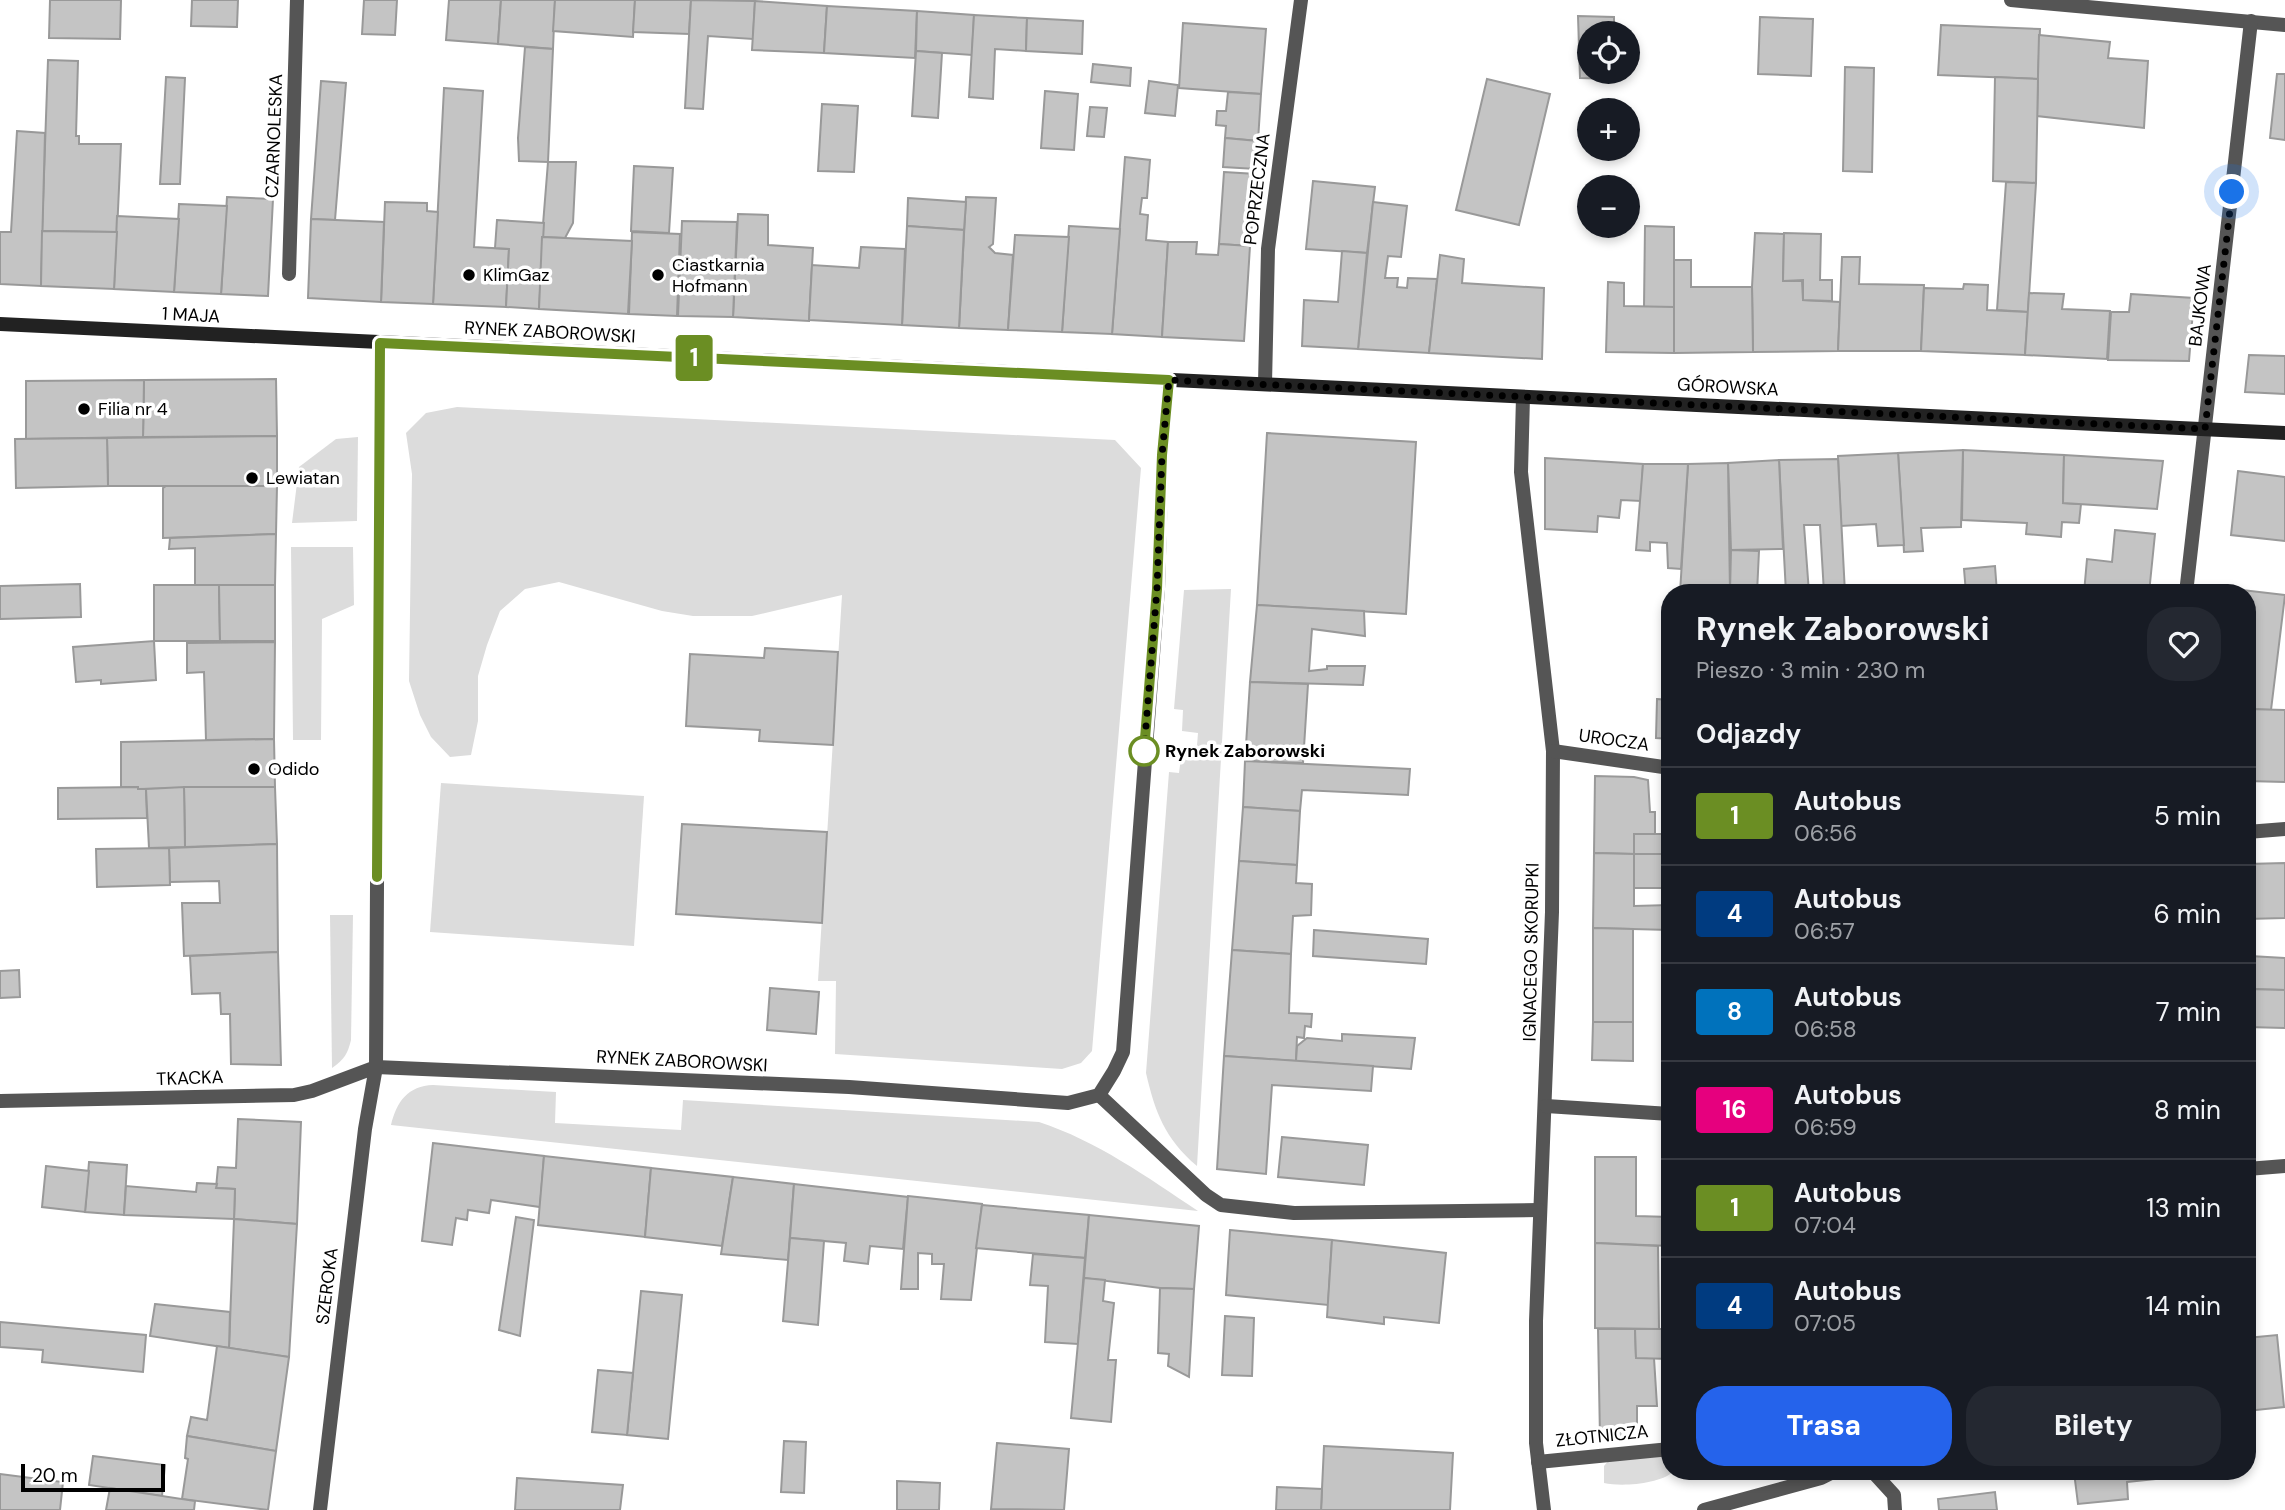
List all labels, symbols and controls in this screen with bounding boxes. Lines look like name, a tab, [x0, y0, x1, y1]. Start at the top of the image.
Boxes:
map controls	[1577, 21, 1640, 238]
button: locate	[1577, 21, 1640, 84]
street label: CZARNOLESKA	[260, 73, 288, 198]
button: +	[1577, 98, 1640, 161]
street label: POPRZECZNA	[1238, 132, 1276, 246]
your location	[2214, 174, 2249, 209]
button: −	[1577, 175, 1640, 238]
place label: Ciastkarnia Hofmann	[672, 253, 765, 298]
street label: BAJKOWA	[2183, 262, 2217, 348]
place label: KlimGaz	[483, 263, 550, 287]
marker: KlimGaz	[461, 267, 477, 283]
marker: Ciastkarnia Hofmann	[650, 267, 666, 283]
street label: 1 MAJA	[161, 302, 221, 329]
street label: RYNEK ZABOROWSKI	[464, 316, 636, 348]
line badge: 1	[671, 335, 717, 381]
text: 1	[690, 342, 698, 373]
street label: GÓROWSKA	[1677, 372, 1779, 402]
place label: Filia nr 4	[98, 397, 168, 421]
marker: Filia nr 4	[76, 401, 92, 417]
place label: Lewiatan	[266, 466, 340, 490]
marker: Lewiatan	[244, 470, 260, 486]
text: Rynek Zaborowski	[1696, 607, 1989, 650]
button: heart	[2147, 607, 2221, 681]
text: Pieszo · 3 min · 230 m	[1696, 655, 1925, 685]
text: Odjazdy	[1696, 717, 1801, 751]
street label: UROCZA	[1577, 723, 1651, 757]
marker: Rynek Zaborowski	[1129, 736, 1159, 766]
place label: Rynek Zaborowski	[1165, 739, 1325, 763]
place label: Odido	[268, 757, 320, 781]
marker: Odido	[246, 761, 262, 777]
text: Autobus	[1794, 784, 1902, 818]
text: 5 min	[2154, 799, 2221, 833]
text: 1	[1730, 800, 1739, 831]
text: 06:56	[1794, 818, 1857, 848]
street label: IGNACEGO SKORUPKI	[1517, 862, 1545, 1042]
text: Autobus	[1794, 882, 1902, 916]
text: 6 min	[2153, 897, 2221, 931]
text: 4	[1727, 898, 1742, 929]
text: 06:57	[1794, 916, 1855, 946]
text: Autobus	[1794, 980, 1902, 1014]
text: 7 min	[2156, 995, 2221, 1029]
text: 8	[1727, 996, 1742, 1027]
text: 06:58	[1794, 1014, 1857, 1044]
street label: RYNEK ZABOROWSKI	[596, 1045, 768, 1077]
street label: TKACKA	[156, 1065, 224, 1091]
text: Autobus	[1794, 1078, 1902, 1112]
text: 8 min	[2154, 1093, 2221, 1127]
text: 16	[1723, 1094, 1746, 1125]
text: 06:59	[1794, 1112, 1857, 1142]
text: Autobus	[1794, 1176, 1902, 1210]
text: 13 min	[2146, 1191, 2221, 1225]
text: 1	[1730, 1192, 1739, 1223]
text: 07:04	[1794, 1210, 1856, 1240]
street label: SZEROKA	[310, 1246, 344, 1326]
text: Autobus	[1794, 1274, 1902, 1308]
text: 14 min	[2146, 1289, 2221, 1323]
text: 4	[1727, 1290, 1742, 1321]
text: 07:05	[1794, 1308, 1856, 1338]
button: Trasa	[1696, 1386, 1952, 1466]
button: Bilety	[1966, 1386, 2221, 1466]
street label: ZŁOTNICZA	[1554, 1419, 1650, 1453]
scale bar	[21, 1461, 164, 1493]
text: 20 m	[32, 1463, 78, 1488]

